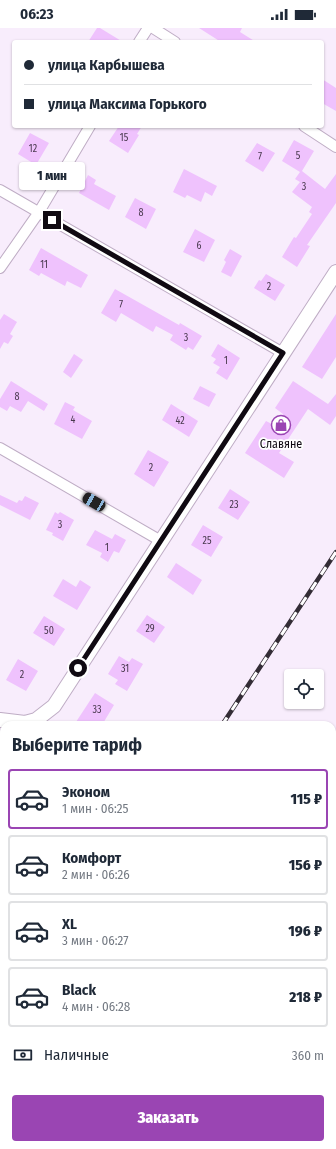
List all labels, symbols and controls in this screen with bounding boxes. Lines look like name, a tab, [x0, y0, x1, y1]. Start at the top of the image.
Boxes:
text: 06:23	[20, 5, 54, 23]
text: улица Карбышева	[48, 56, 165, 74]
text: улица Максима Горького	[48, 95, 207, 113]
house number: 15	[120, 132, 129, 144]
house number: 12	[29, 143, 38, 155]
house number: 5	[296, 150, 301, 162]
house number: 7	[258, 151, 262, 163]
callout: 1 мин	[19, 162, 85, 190]
text: 1 мин	[37, 168, 67, 183]
house number: 3	[302, 181, 307, 193]
house number: 8	[139, 207, 144, 219]
route end	[43, 211, 61, 229]
house number: 6	[197, 240, 202, 252]
house number: 11	[40, 259, 48, 271]
house number: 2	[267, 281, 272, 293]
house number: 7	[119, 299, 123, 311]
house number: 3	[184, 332, 189, 344]
house number: 1	[224, 355, 228, 367]
house number: 8	[15, 391, 20, 403]
house number: 4	[71, 414, 76, 426]
shop icon: Славяне	[270, 414, 292, 436]
house number: 42	[175, 415, 185, 427]
place label: Славяне	[260, 437, 302, 451]
house number: 2	[149, 462, 154, 474]
car	[81, 491, 107, 513]
house number: 23	[230, 499, 239, 511]
house number: 3	[58, 519, 63, 531]
house number: 25	[203, 535, 212, 547]
house number: 1	[105, 542, 109, 554]
house number: 29	[145, 623, 155, 635]
house number: 50	[44, 625, 54, 637]
route start	[69, 659, 87, 677]
house number: 31	[121, 663, 129, 675]
house number: 2	[20, 669, 25, 681]
map controls	[284, 669, 324, 709]
button: locate	[284, 669, 324, 709]
house number: 33	[92, 704, 102, 716]
text: Выберите тариф	[12, 734, 142, 756]
icon: car	[14, 781, 50, 817]
text: Эконом	[62, 783, 110, 801]
text: 115 ₽	[291, 790, 322, 808]
text: 1 мин · 06:25	[62, 801, 128, 816]
icon: car	[14, 847, 50, 883]
text: Комфорт	[62, 849, 121, 867]
text: 156 ₽	[289, 856, 322, 874]
text: 2 мин · 06:26	[62, 867, 130, 882]
icon: car	[14, 913, 50, 949]
text: XL	[62, 915, 77, 933]
text: 196 ₽	[288, 922, 322, 940]
text: 3 мин · 06:27	[62, 933, 128, 948]
icon: car	[14, 979, 50, 1015]
text: Black	[62, 981, 96, 999]
text: 218 ₽	[289, 988, 322, 1006]
text: 4 мин · 06:28	[62, 999, 130, 1014]
icon: cash	[12, 1044, 34, 1066]
text: Наличные	[44, 1046, 109, 1064]
text: 360 m	[292, 1048, 324, 1063]
button: Заказать	[12, 1095, 324, 1141]

